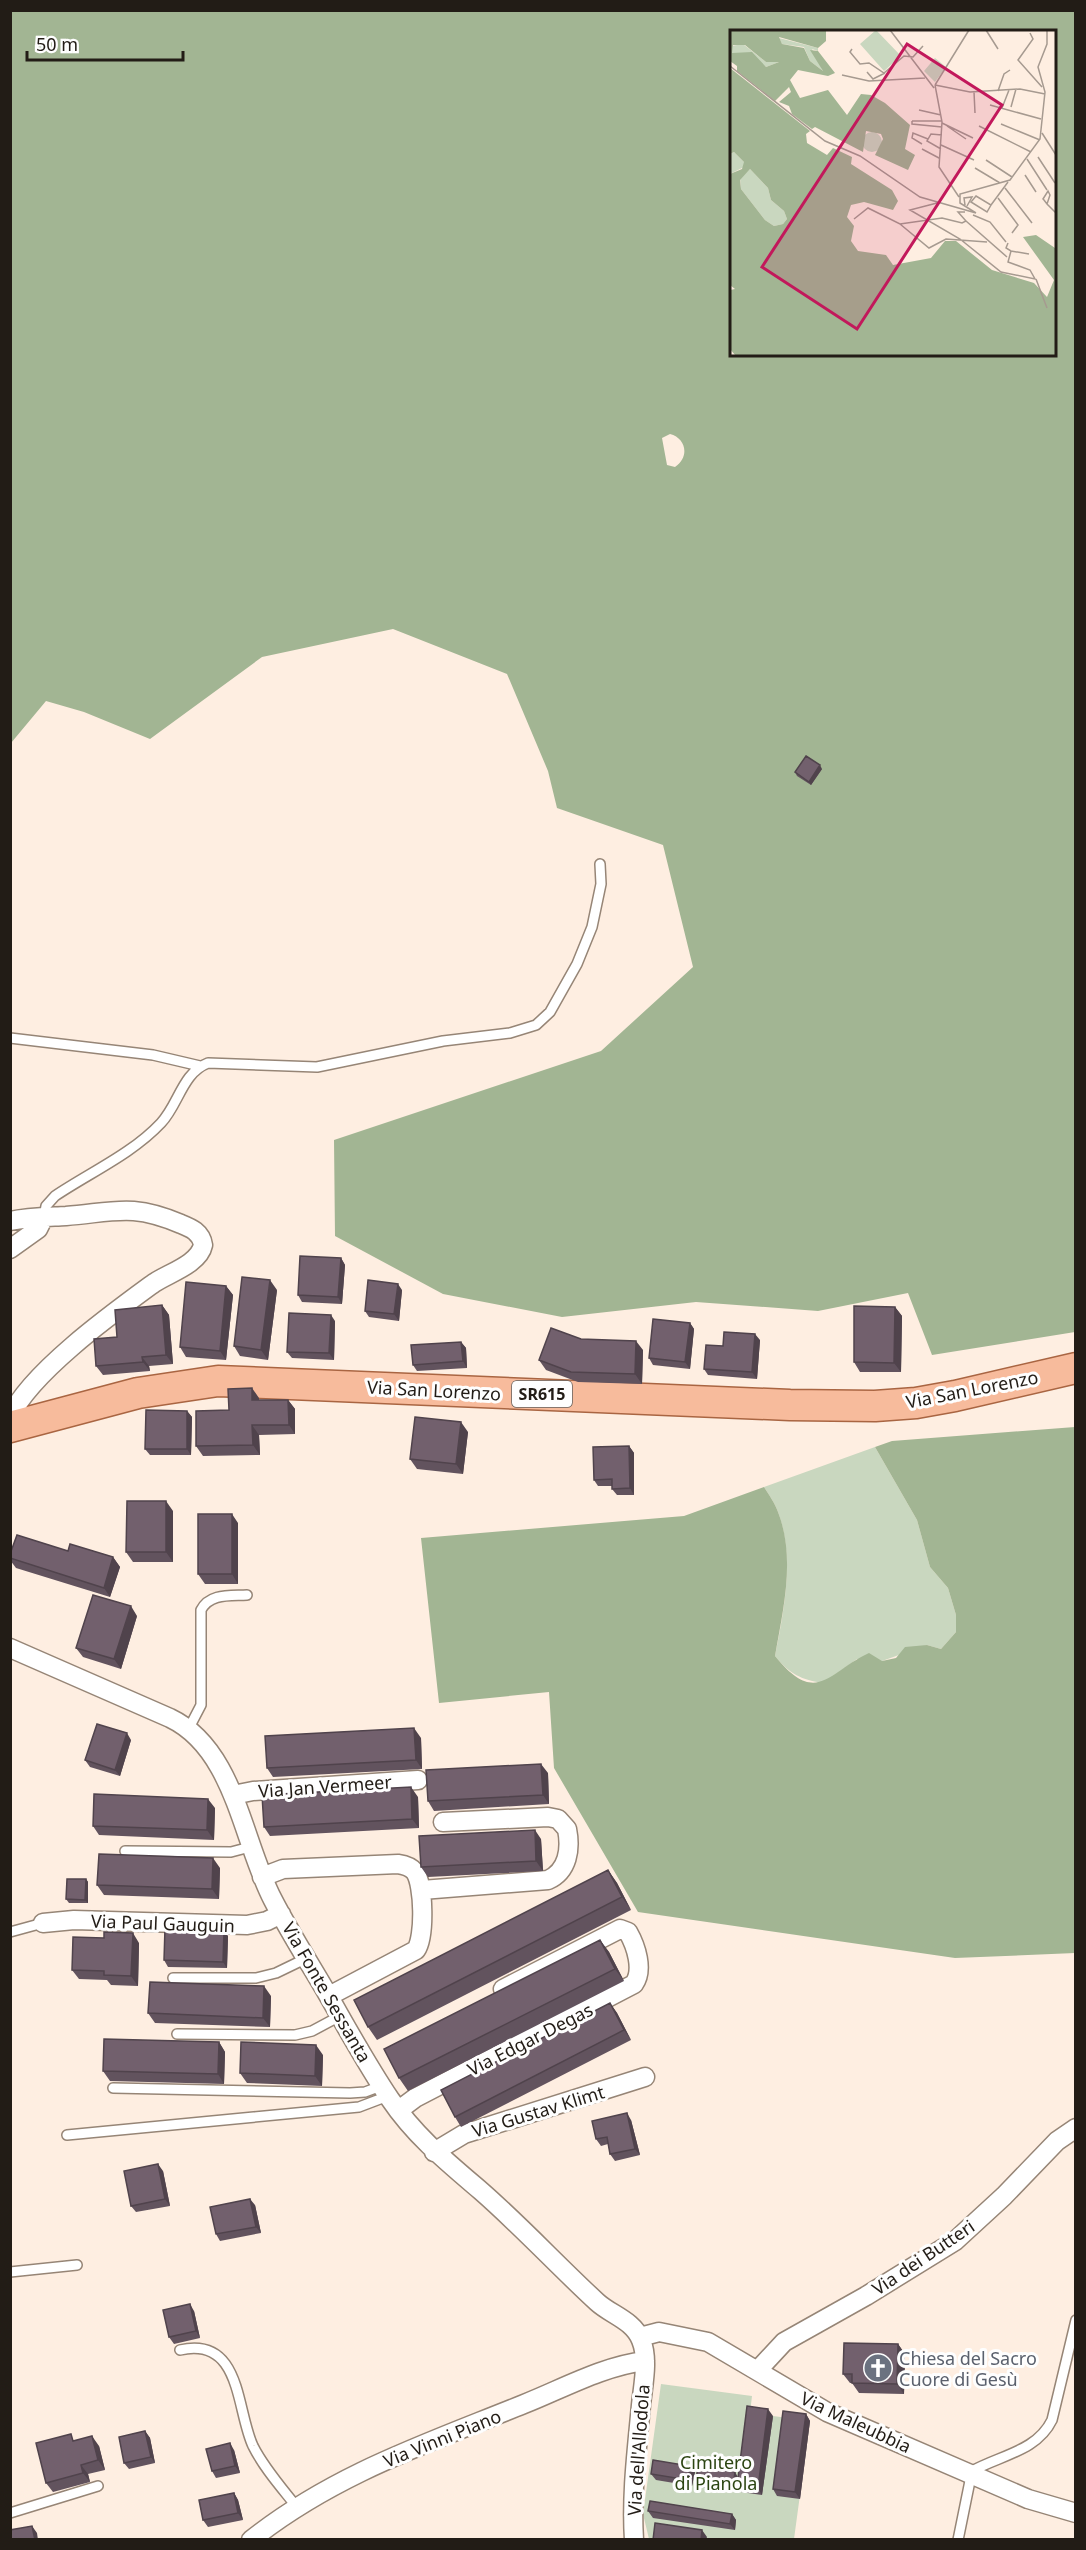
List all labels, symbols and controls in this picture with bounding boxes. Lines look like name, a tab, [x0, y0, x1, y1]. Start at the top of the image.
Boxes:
scale bar	[27, 24, 183, 62]
inset map	[730, 30, 1056, 356]
text: 50 m	[36, 32, 78, 56]
street label: Via San Lorenzo	[904, 1364, 1040, 1414]
street label: Via San Lorenzo	[366, 1375, 502, 1405]
road number: SR615	[512, 1381, 572, 1407]
street label: Via Jan Vermeer	[258, 1769, 393, 1803]
street label: Via Paul Gauguin	[91, 1908, 235, 1938]
street label: Via Fonte Sessanta	[277, 1918, 377, 2066]
street label: Via Edgar Degas	[463, 1997, 597, 2081]
street label: Via Gustav Klimt	[469, 2079, 608, 2143]
street label: Via dei Butteri	[867, 2214, 979, 2300]
place label: Chiesa del Sacro Cuore di Gesù	[899, 2346, 1037, 2391]
church icon: Chiesa del Sacro Cuore di Gesù	[862, 2352, 894, 2384]
street label: Via dell'Allodola	[621, 2383, 655, 2517]
street label: Via Maleubbia	[797, 2386, 915, 2458]
street label: Via Vinni Piano	[380, 2403, 504, 2473]
park label: Cimitero di Pianola	[675, 2450, 757, 2495]

